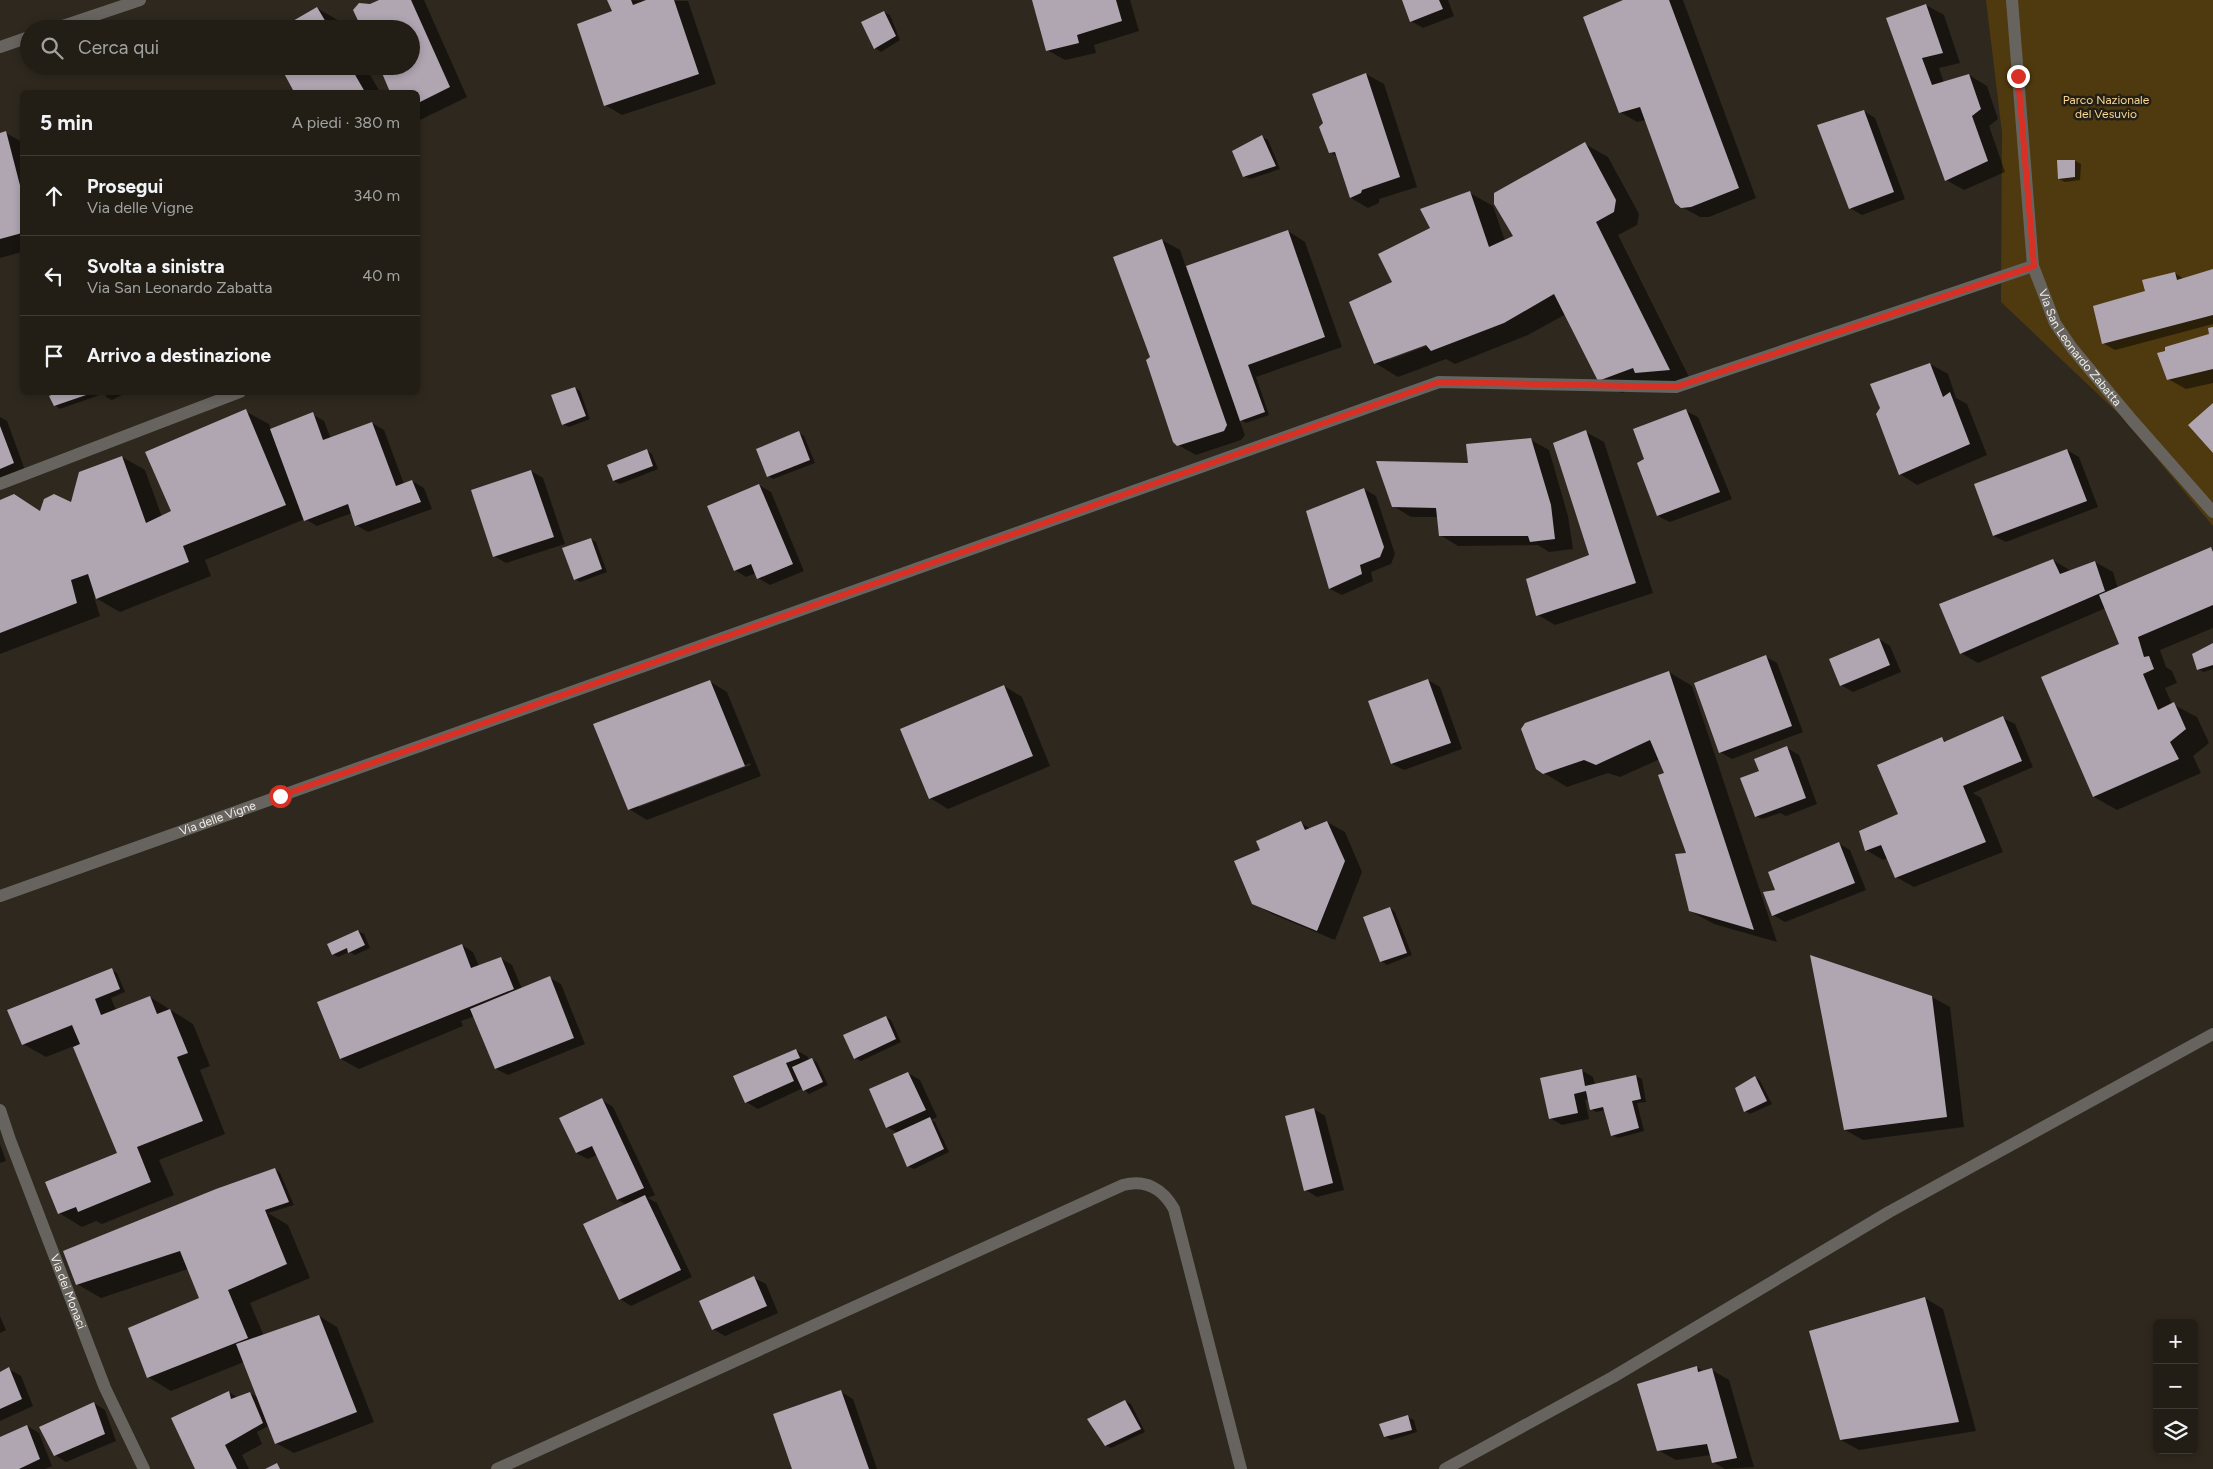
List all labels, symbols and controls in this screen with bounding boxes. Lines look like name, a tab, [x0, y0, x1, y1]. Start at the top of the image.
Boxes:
search box	[20, 20, 420, 75]
icon: search	[38, 34, 66, 62]
text: Cerca qui	[78, 36, 159, 59]
route end	[2007, 65, 2030, 88]
park label: Parco Nazionale del Vesuvio	[2063, 93, 2150, 121]
text: 5 min	[40, 110, 93, 135]
text: A piedi · 380 m	[292, 113, 400, 132]
text: Prosegui	[87, 175, 163, 198]
icon: ahead	[40, 182, 68, 210]
text: 340 m	[354, 186, 400, 205]
text: Via delle Vigne	[87, 198, 194, 217]
text: Svolta a sinistra	[87, 255, 225, 278]
icon: left	[40, 262, 68, 290]
text: 40 m	[362, 266, 400, 285]
text: Via San Leonardo Zabatta	[87, 278, 272, 297]
street label: Via San Leonardo Zabatta	[2036, 287, 2124, 409]
icon: arrive	[40, 342, 68, 370]
text: Arrivo a destinazione	[87, 344, 271, 367]
route start	[269, 785, 292, 808]
street label: Via delle Vigne	[177, 798, 258, 838]
street label: Via dei Monaci	[47, 1252, 89, 1331]
map controls	[2153, 1319, 2198, 1454]
button: +	[2153, 1319, 2198, 1364]
button: −	[2153, 1364, 2198, 1409]
button: layers	[2153, 1409, 2198, 1454]

